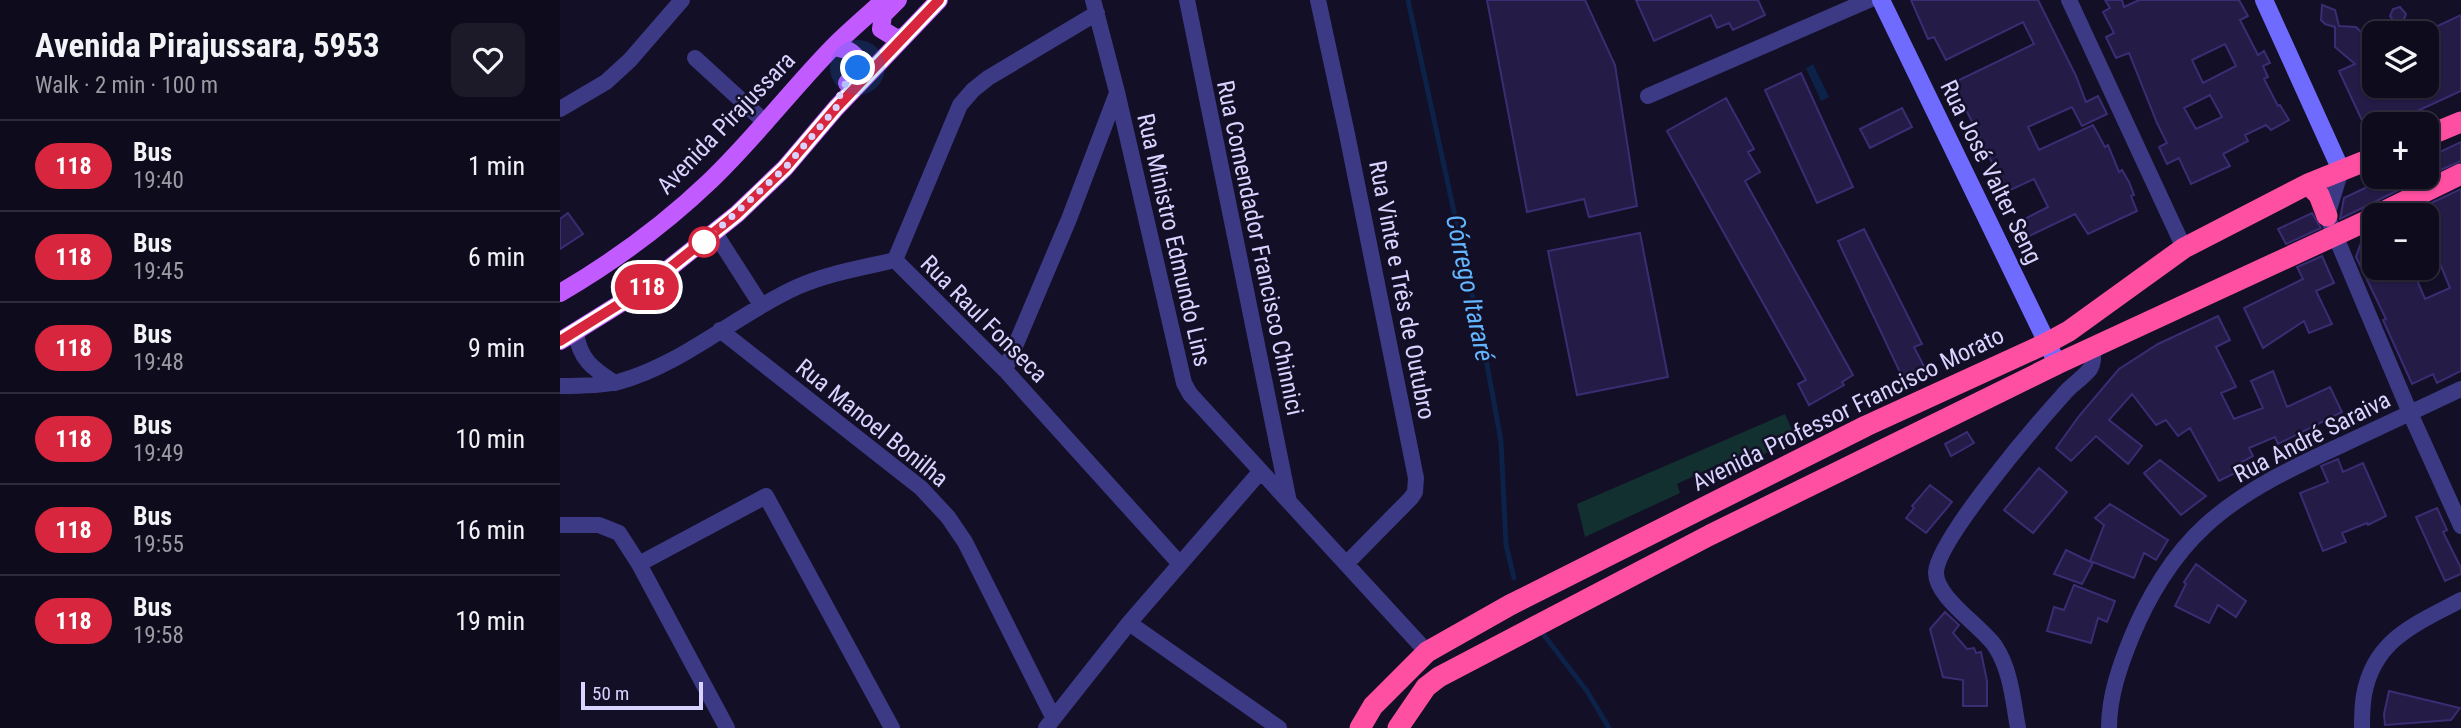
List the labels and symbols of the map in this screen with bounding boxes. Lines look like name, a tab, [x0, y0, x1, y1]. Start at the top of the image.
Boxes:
street label: Avenida Pirajussara	[651, 46, 801, 200]
your location	[840, 50, 875, 85]
street label: Rua José Valter Seng	[1934, 76, 2048, 268]
street label: Rua Comendador Francisco Chinnici	[1211, 78, 1309, 418]
street label: Rua Ministro Edmundo Lins	[1131, 111, 1217, 369]
street label: Rua Vinte e Três de Outubro	[1363, 158, 1441, 422]
water label: Córrego Itararé	[1440, 212, 1500, 364]
unlabelled marker	[689, 227, 719, 257]
street label: Rua Raul Fonseca	[915, 250, 1053, 388]
line badge: 118	[607, 264, 687, 310]
street label: Avenida Professor Francisco Morato	[1688, 321, 2008, 497]
street label: Rua Manoel Bonilha	[790, 353, 954, 493]
street label: Rua André Saraiva	[2229, 385, 2395, 489]
scale bar	[581, 679, 704, 711]

